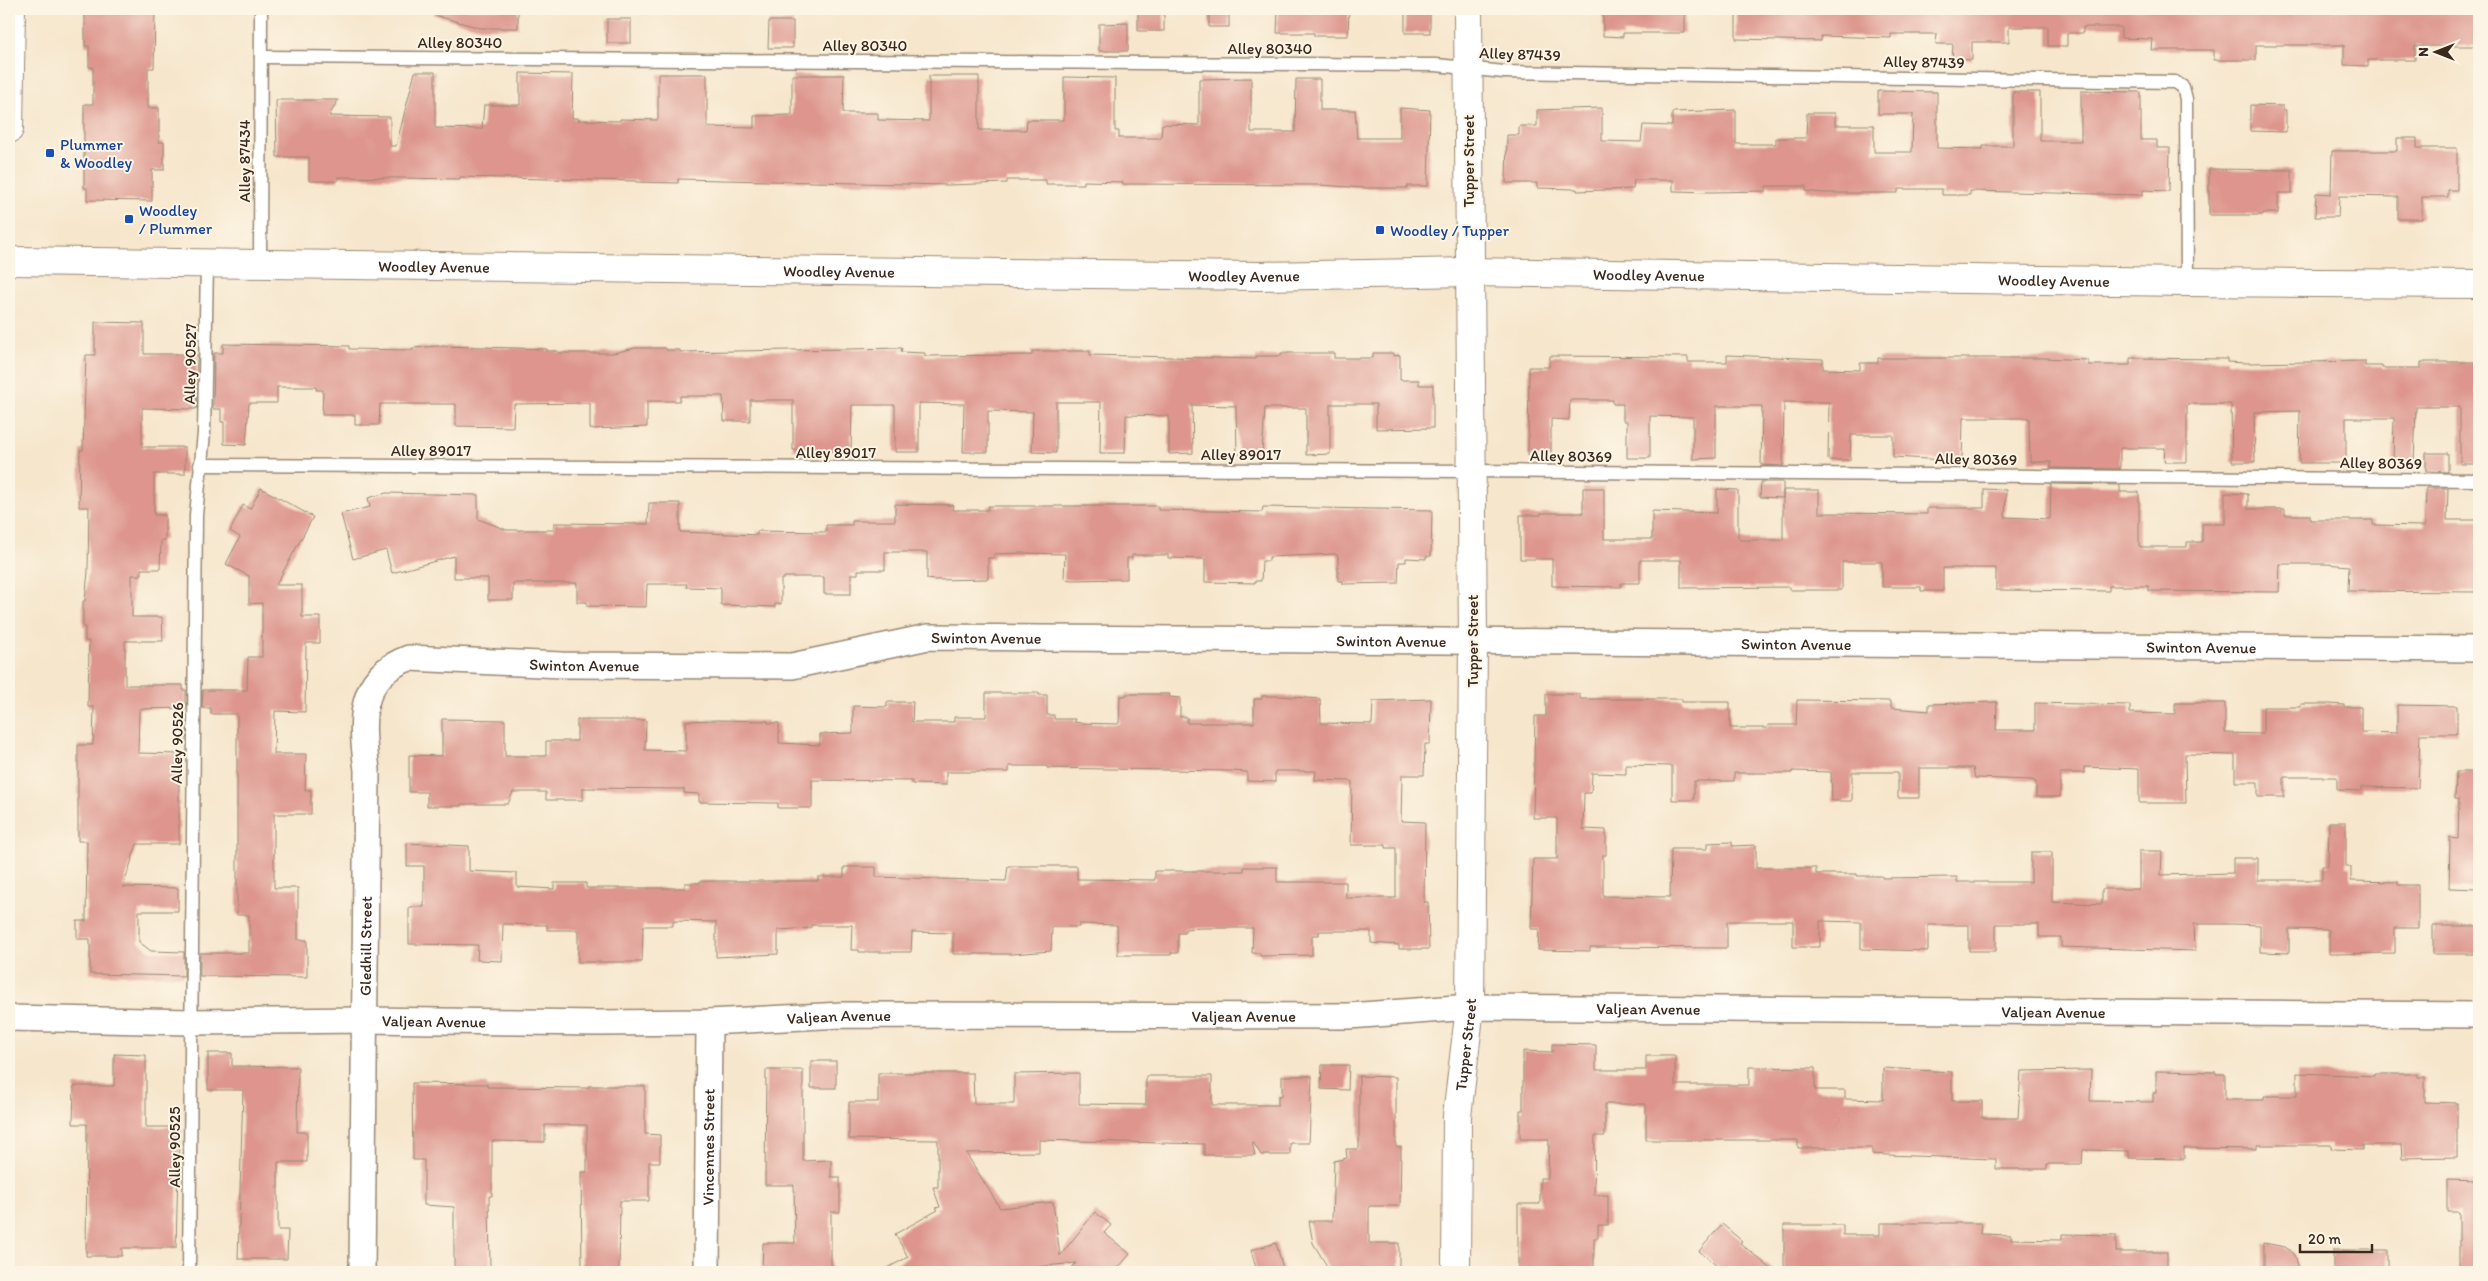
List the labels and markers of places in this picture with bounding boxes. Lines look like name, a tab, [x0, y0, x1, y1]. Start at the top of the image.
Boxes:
place label: Plummer & Woodley	[60, 135, 132, 172]
marker: Plummer & Woodley	[44, 147, 56, 159]
place label: Woodley / Plummer	[139, 201, 213, 238]
marker: Woodley / Plummer	[123, 213, 135, 225]
place label: Woodley / Tupper	[1390, 221, 1510, 240]
marker: Woodley / Tupper	[1374, 224, 1386, 236]

